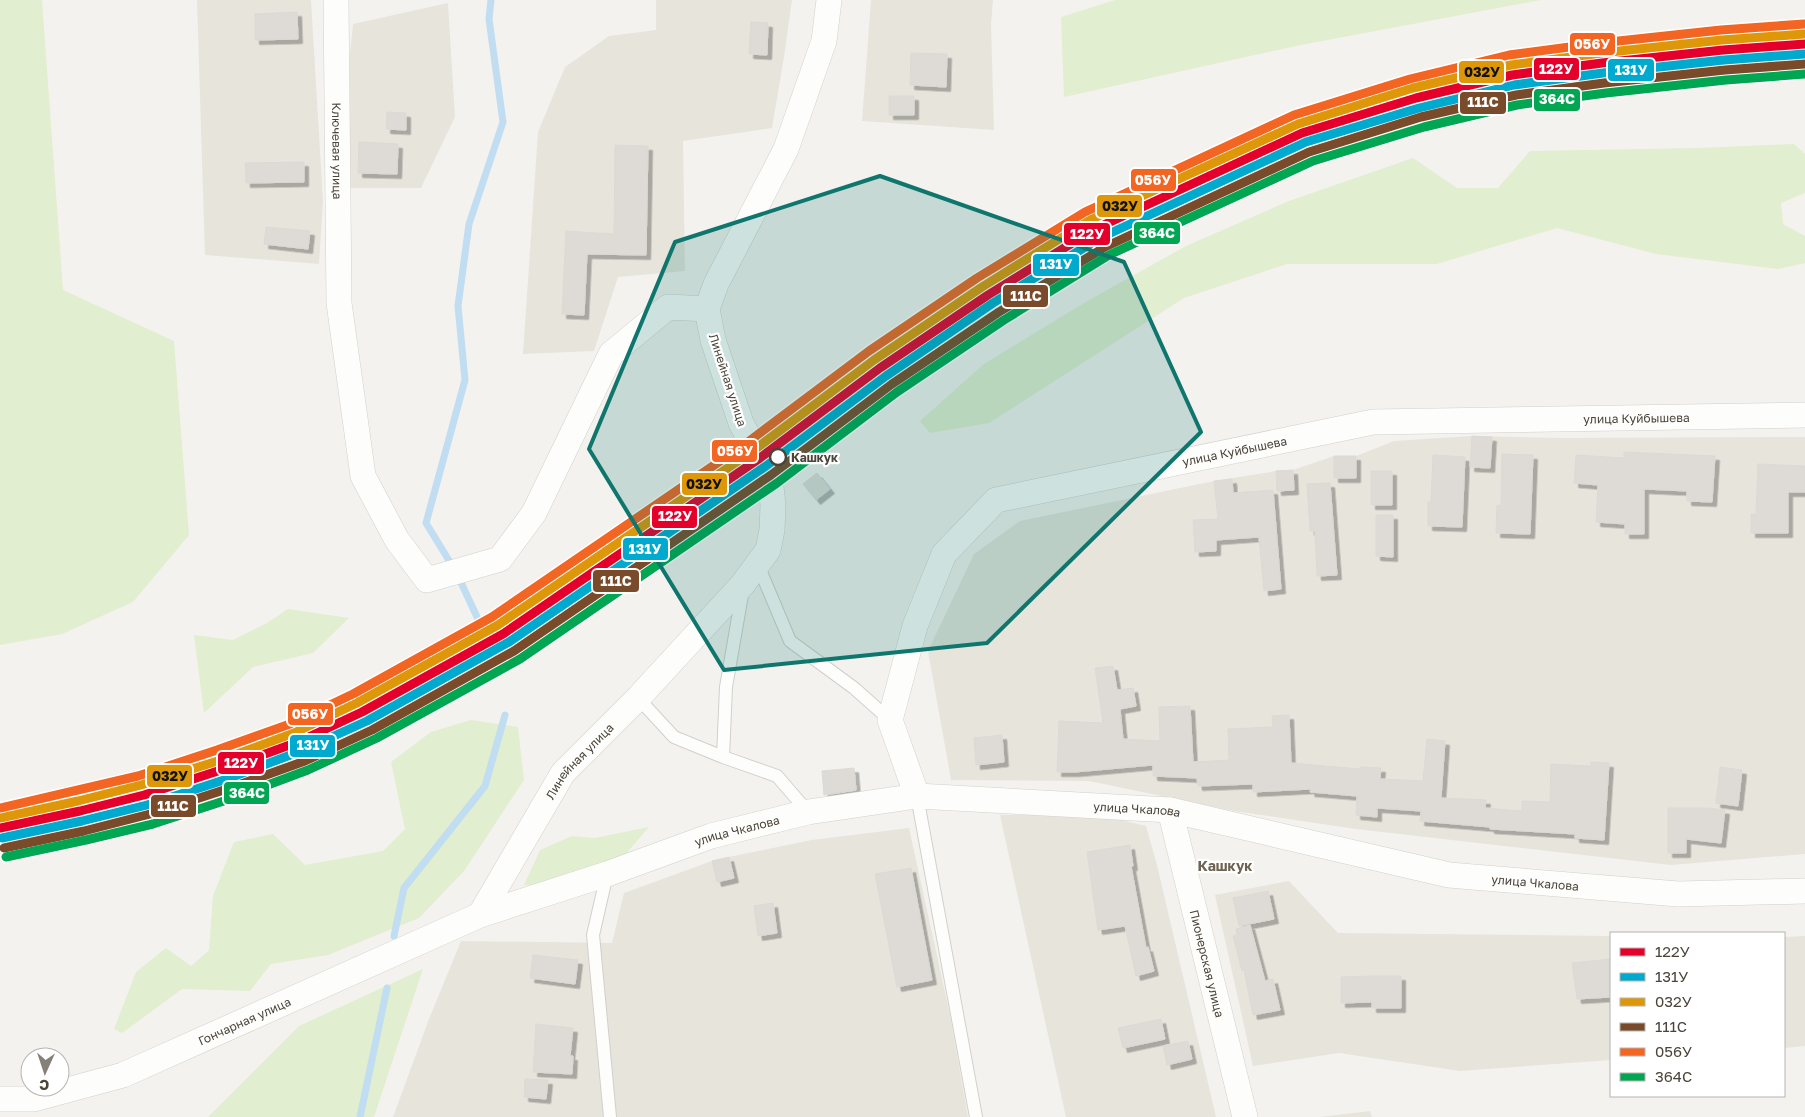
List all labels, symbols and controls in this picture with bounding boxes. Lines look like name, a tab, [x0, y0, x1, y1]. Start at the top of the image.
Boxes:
line badge: 056У	[1569, 32, 1616, 56]
text: 056У	[1574, 35, 1610, 52]
line badge: 122У	[1533, 57, 1580, 81]
line badge: 131У	[1607, 58, 1655, 82]
line badge: 032У	[1458, 60, 1505, 84]
text: 122У	[1539, 60, 1573, 77]
text: 131У	[1615, 61, 1648, 78]
text: 032У	[1464, 63, 1500, 80]
line badge: 364С	[1533, 88, 1581, 112]
text: 364С	[1539, 90, 1575, 107]
line badge: 111С	[1459, 91, 1507, 115]
text: 111С	[1467, 93, 1499, 110]
street label: Ключевая улица	[330, 102, 345, 200]
line badge: 056У	[1130, 168, 1177, 192]
text: 056У	[1135, 171, 1171, 188]
line badge: 032У	[1096, 194, 1143, 218]
text: 032У	[1102, 197, 1138, 214]
line badge: 364С	[1133, 221, 1181, 245]
line badge: 122У	[1063, 222, 1111, 246]
text: 364С	[1139, 224, 1175, 241]
text: 122У	[1070, 225, 1104, 242]
line badge: 131У	[1032, 253, 1080, 277]
text: 131У	[1040, 255, 1073, 272]
line badge: 111С	[1002, 284, 1049, 308]
text: 111С	[1010, 287, 1042, 304]
street label: Линейная улица	[706, 332, 750, 428]
street label: улица Куйбышева	[1583, 409, 1690, 426]
street label: улица Куйбышева	[1181, 433, 1288, 469]
line badge: 056У	[711, 439, 758, 463]
text: 056У	[717, 442, 753, 459]
marker: Кашкук	[769, 448, 787, 466]
place label: Кашкук	[791, 450, 838, 465]
line badge: 032У	[681, 472, 728, 496]
text: 032У	[686, 475, 722, 492]
line badge: 122У	[651, 505, 698, 529]
text: 122У	[658, 507, 692, 524]
line badge: 131У	[622, 537, 669, 561]
text: 131У	[629, 540, 662, 557]
line badge: 111С	[592, 569, 640, 593]
text: 111С	[600, 572, 632, 589]
line badge: 056У	[287, 702, 334, 726]
text: 056У	[292, 705, 328, 722]
street label: Линейная улица	[542, 720, 616, 802]
line badge: 131У	[289, 734, 336, 758]
text: 131У	[297, 736, 330, 753]
line badge: 122У	[217, 751, 265, 775]
text: 122У	[224, 754, 258, 771]
line badge: 032У	[146, 764, 193, 788]
text: 032У	[152, 767, 188, 784]
line badge: 364С	[223, 781, 270, 805]
text: 364С	[229, 784, 265, 801]
line badge: 111С	[150, 794, 197, 818]
text: 111С	[157, 797, 189, 814]
street label: улица Чкалова	[1093, 798, 1182, 820]
street label: улица Чкалова	[692, 812, 781, 849]
district label: Кашкук	[1198, 857, 1252, 874]
street label: улица Чкалова	[1491, 871, 1579, 893]
street label: Пионерская улица	[1187, 908, 1228, 1019]
legend	[1610, 932, 1785, 1097]
text: 122У	[1655, 942, 1690, 960]
text: 131У	[1655, 967, 1688, 985]
text: 032У	[1655, 992, 1692, 1010]
street label: Гончарная улица	[196, 993, 293, 1048]
text: 111С	[1655, 1017, 1687, 1035]
text: 056У	[1655, 1042, 1692, 1060]
north arrow	[20, 1047, 70, 1097]
text: 364С	[1655, 1067, 1692, 1085]
text: С	[39, 1077, 50, 1094]

